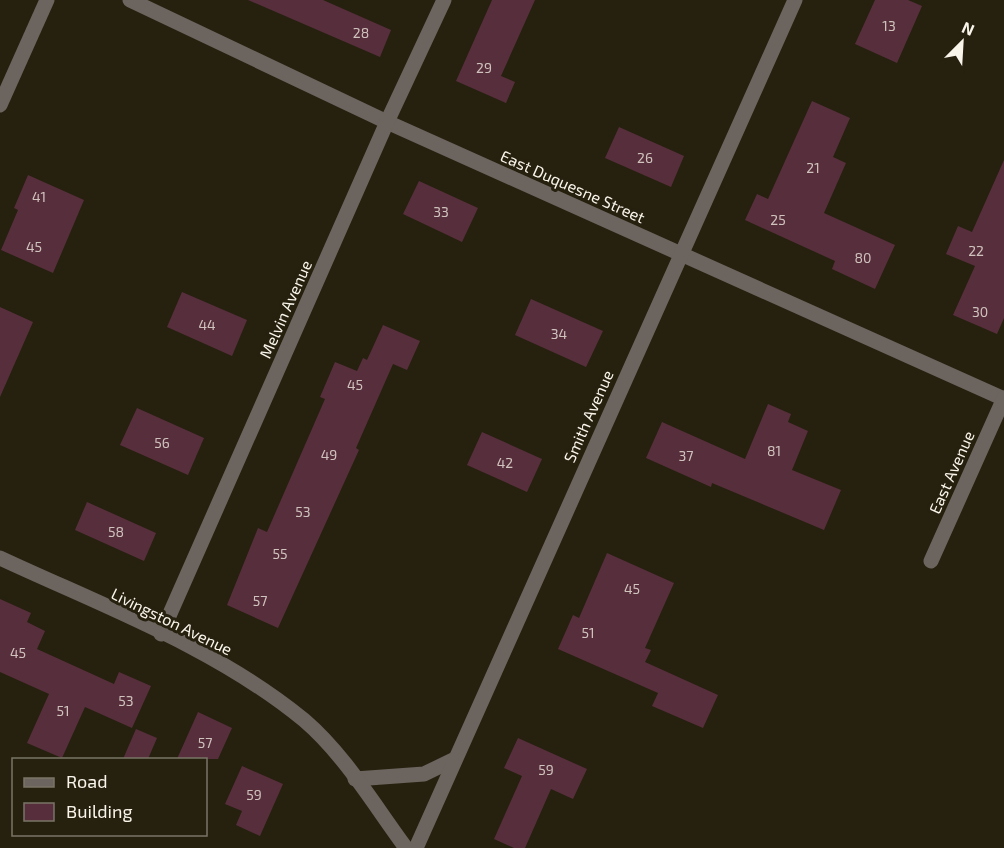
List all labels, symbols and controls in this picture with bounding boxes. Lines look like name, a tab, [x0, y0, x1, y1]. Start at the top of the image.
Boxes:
north arrow	[932, 12, 992, 72]
house number: 13	[882, 17, 896, 34]
text: N	[959, 17, 977, 39]
house number: 28	[353, 24, 369, 41]
house number: 29	[476, 59, 492, 76]
street label: East Duquesne Street	[498, 146, 648, 226]
house number: 26	[637, 149, 653, 166]
house number: 21	[806, 159, 820, 176]
house number: 41	[32, 188, 46, 205]
house number: 33	[433, 203, 449, 220]
house number: 25	[770, 211, 786, 228]
house number: 45	[26, 238, 42, 255]
house number: 22	[968, 242, 984, 259]
house number: 80	[855, 249, 871, 266]
street label: Melvin Avenue	[255, 257, 315, 361]
house number: 30	[972, 303, 988, 320]
house number: 44	[198, 316, 216, 333]
house number: 34	[551, 325, 567, 342]
street label: Smith Avenue	[559, 367, 617, 465]
house number: 45	[347, 376, 363, 393]
street label: East Avenue	[924, 428, 978, 516]
house number: 56	[154, 434, 170, 451]
house number: 81	[767, 442, 781, 459]
house number: 49	[321, 446, 337, 463]
house number: 37	[679, 447, 693, 464]
house number: 42	[497, 454, 513, 471]
house number: 53	[295, 503, 311, 520]
house number: 58	[108, 523, 124, 540]
house number: 55	[272, 545, 288, 562]
house number: 45	[624, 580, 640, 597]
street label: Livingston Avenue	[108, 583, 236, 659]
house number: 57	[253, 592, 267, 609]
house number: 51	[581, 624, 595, 641]
house number: 45	[10, 644, 26, 661]
house number: 53	[118, 692, 134, 709]
house number: 51	[56, 702, 70, 719]
house number: 57	[198, 734, 212, 751]
legend	[12, 758, 207, 836]
house number: 59	[538, 761, 554, 778]
text: Road	[66, 770, 107, 792]
house number: 59	[246, 786, 262, 803]
text: Building	[66, 800, 133, 822]

